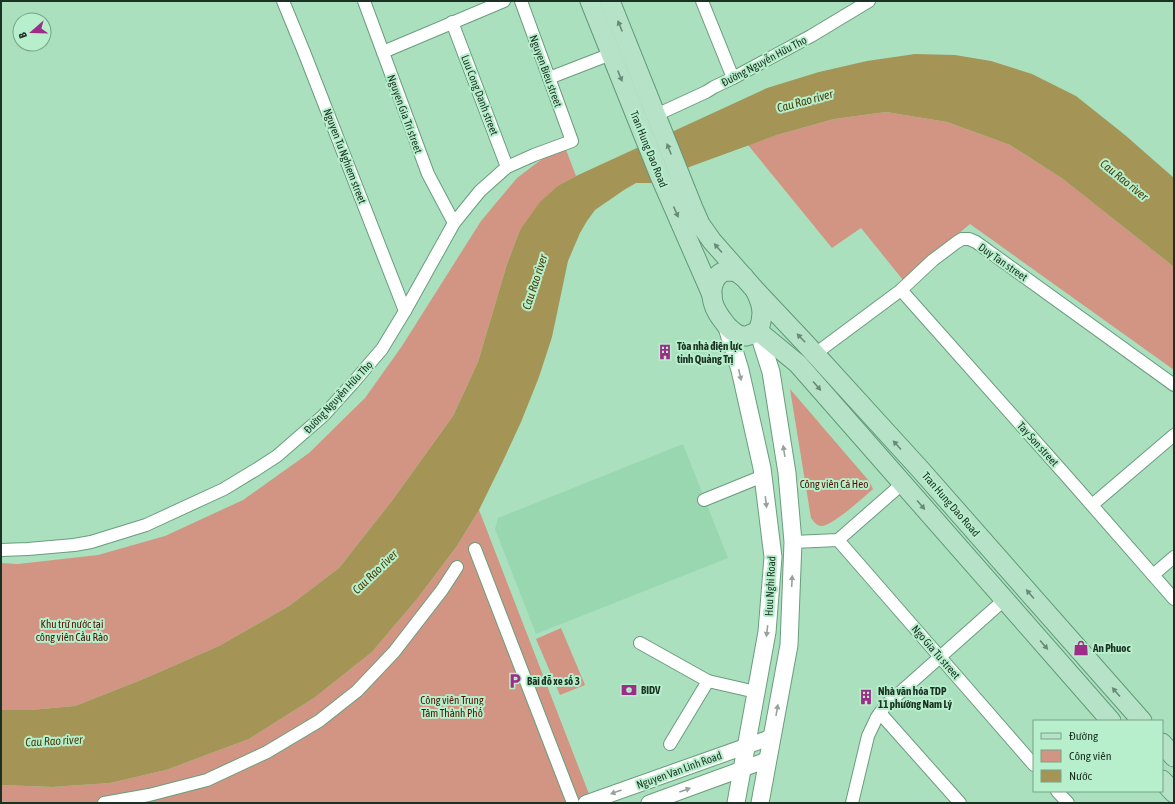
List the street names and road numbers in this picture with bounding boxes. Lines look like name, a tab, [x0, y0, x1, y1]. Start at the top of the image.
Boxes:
street label: Nguyen Bieu street	[527, 33, 565, 109]
street label: Đường Nguyễn Hữu Thọ	[719, 33, 809, 89]
street label: Luu Cong Danh street	[459, 53, 501, 137]
street label: Nguyen Gia Tri street	[385, 73, 425, 155]
street label: Nguyen Tu Nghiem street	[321, 107, 369, 205]
street label: Tran Hung Dao Road	[628, 109, 670, 189]
street label: Duy Tan street	[976, 241, 1030, 283]
street label: Đường Nguyễn Hữu Thọ	[301, 358, 375, 436]
street label: Tay Son street	[1015, 419, 1061, 469]
street label: Tran Hung Dao Road	[920, 469, 982, 539]
street label: Huu Nghi Road	[762, 556, 778, 616]
street label: Ngo Gia Tu street	[909, 623, 963, 681]
street label: Nguyen Van Linh Road	[635, 749, 723, 791]

